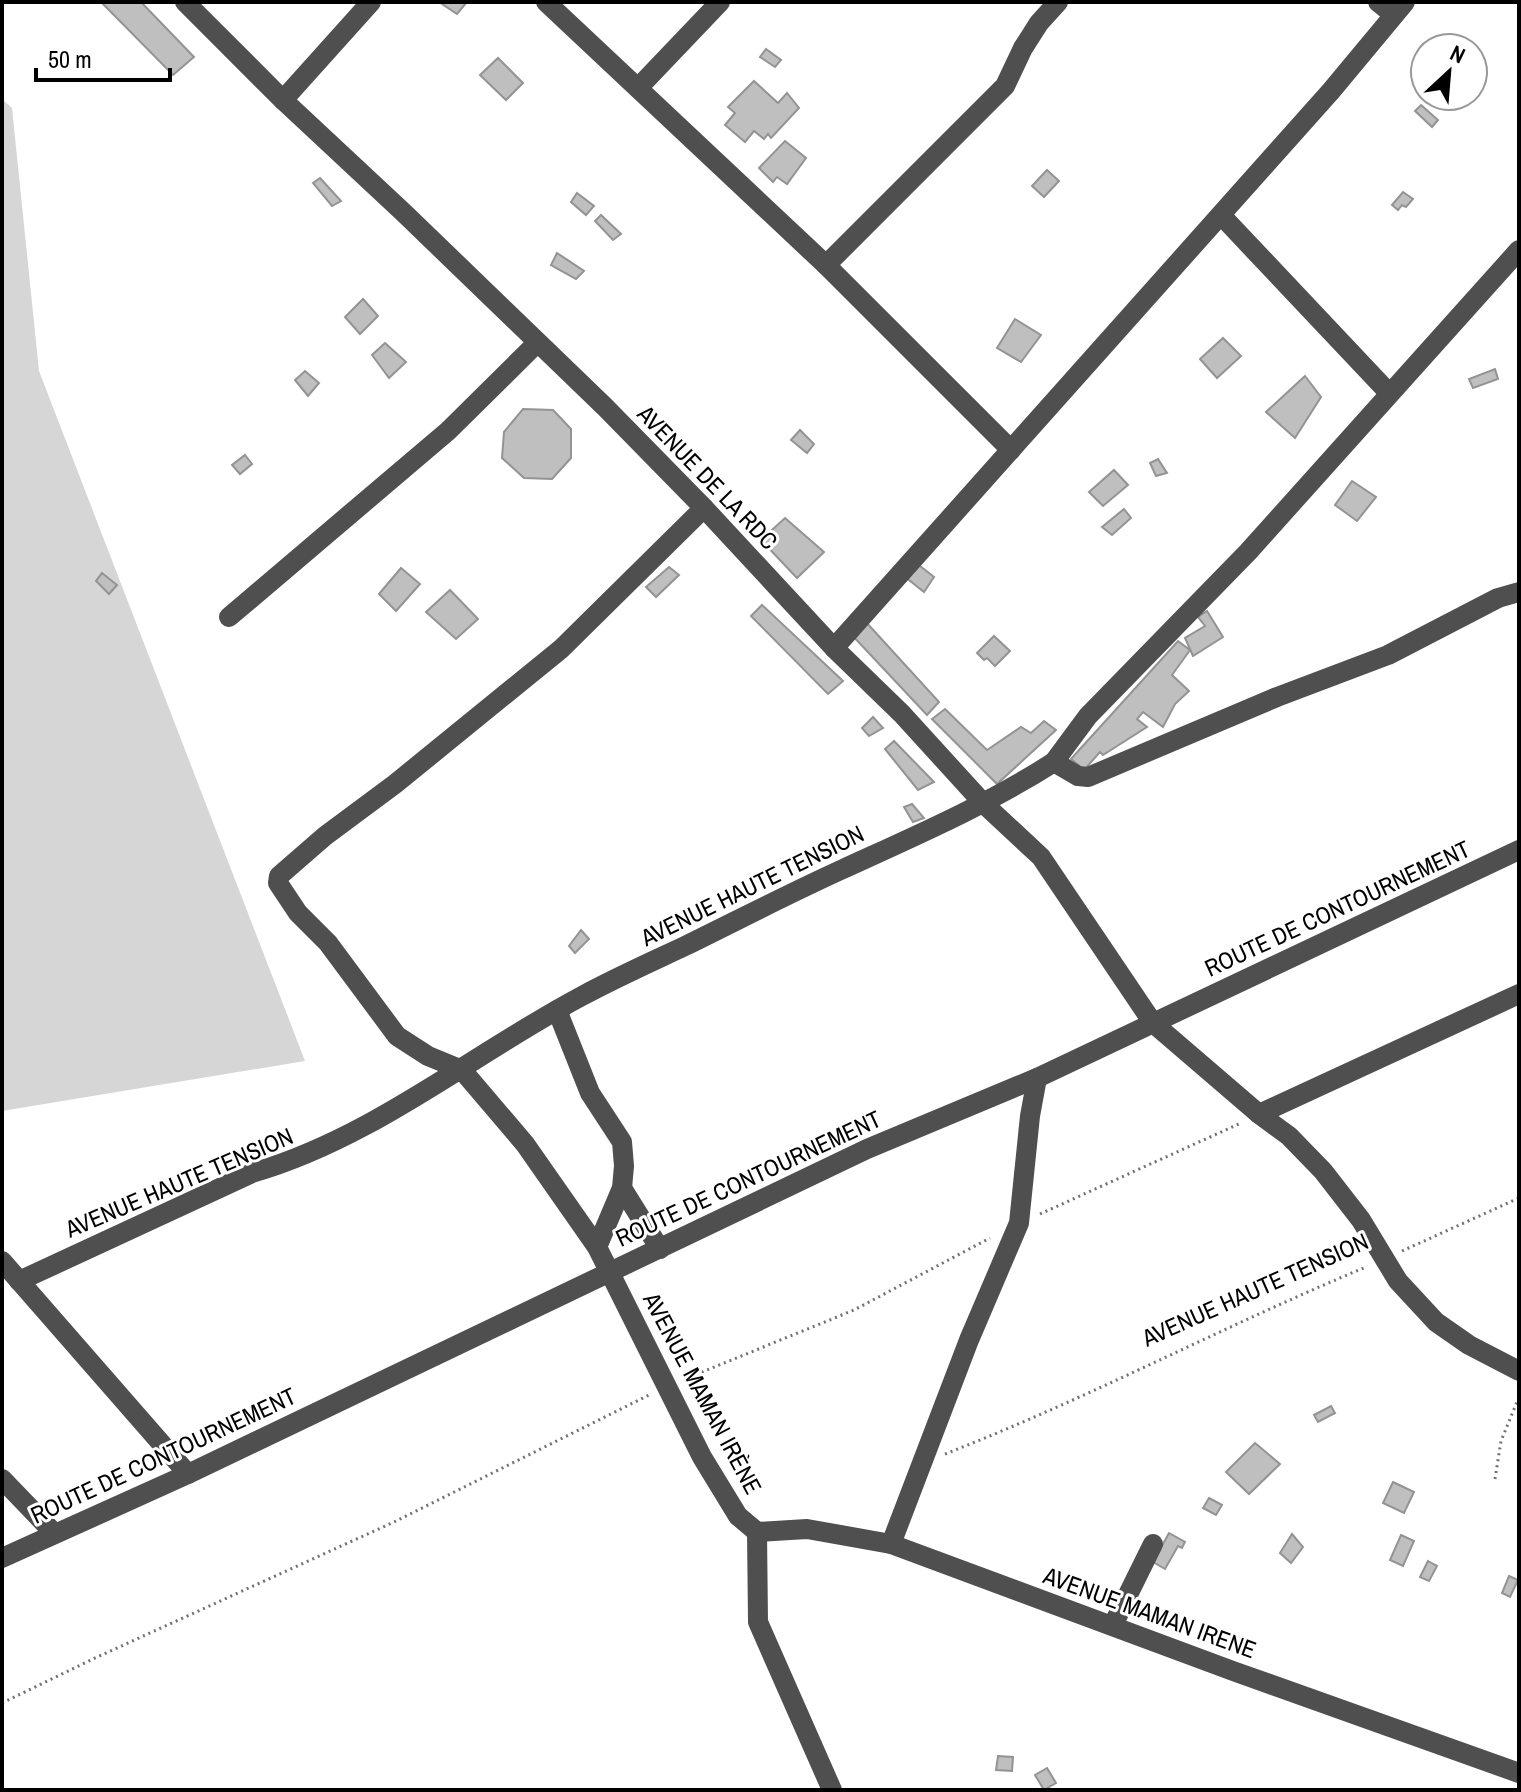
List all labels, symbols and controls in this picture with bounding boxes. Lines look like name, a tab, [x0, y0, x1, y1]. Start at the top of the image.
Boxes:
scale bar	[36, 32, 170, 82]
north arrow	[1409, 32, 1489, 112]
text: N	[1445, 38, 1470, 70]
text: 50 m	[48, 43, 92, 75]
street label: AVENUE DE LA RDC	[630, 397, 785, 556]
street label: AVENUE HAUTE TENSION	[634, 817, 869, 953]
street label: ROUTE DE CONTOURNEMENT	[1199, 832, 1475, 984]
street label: ROUTE DE CONTOURNEMENT	[610, 1102, 886, 1254]
street label: AVENUE HAUTE TENSION	[59, 1120, 298, 1245]
street label: AVENUE HAUTE TENSION	[1136, 1225, 1373, 1354]
street label: AVENUE MAMAN IRÈNE	[636, 1286, 770, 1499]
street label: ROUTE DE CONTOURNEMENT	[25, 1379, 301, 1531]
street label: AVENUE MAMAN IRENE	[1038, 1558, 1261, 1665]

